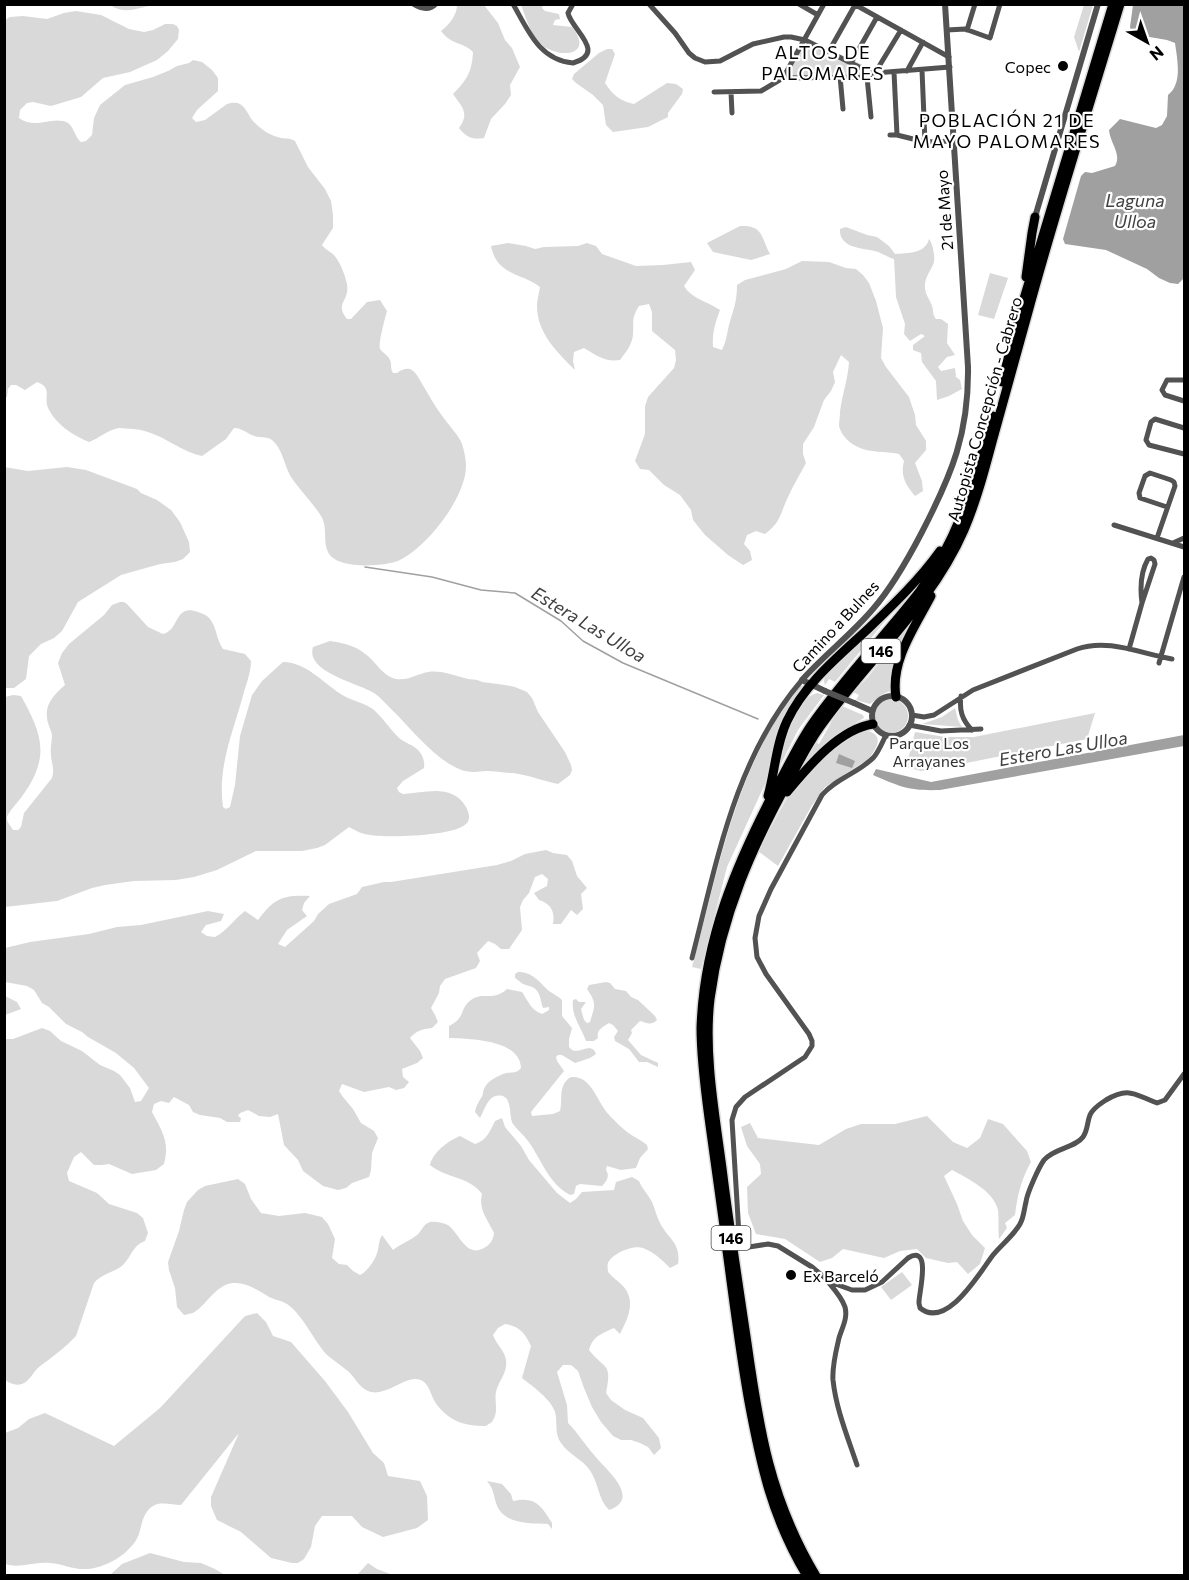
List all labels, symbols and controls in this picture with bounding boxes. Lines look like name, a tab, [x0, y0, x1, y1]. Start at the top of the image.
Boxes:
north arrow	[1117, 12, 1177, 72]
district label: ALTOS DE PALOMARES	[761, 41, 885, 84]
text: N	[1146, 43, 1168, 65]
place label: Copec	[1005, 57, 1051, 76]
marker: Copec	[1056, 59, 1070, 73]
district label: POBLACIÓN 21 DE MAYO PALOMARES	[913, 109, 1101, 152]
street label: 21 de Mayo	[932, 169, 956, 251]
water label: Laguna Ulloa	[1105, 189, 1165, 232]
street label: Autopista Concepción - Cabrero	[943, 294, 1025, 524]
street label: Camino a Bulnes	[788, 576, 882, 676]
water label: Estera Las Ulloa	[528, 581, 650, 667]
road number: 146	[862, 639, 900, 663]
water label: Estero Las Ulloa	[997, 726, 1129, 770]
park label: Parque Los Arrayanes	[889, 733, 969, 770]
road number: 146	[712, 1226, 750, 1250]
place label: Ex Barceló	[803, 1266, 879, 1285]
marker: Ex Barceló	[784, 1268, 798, 1282]

